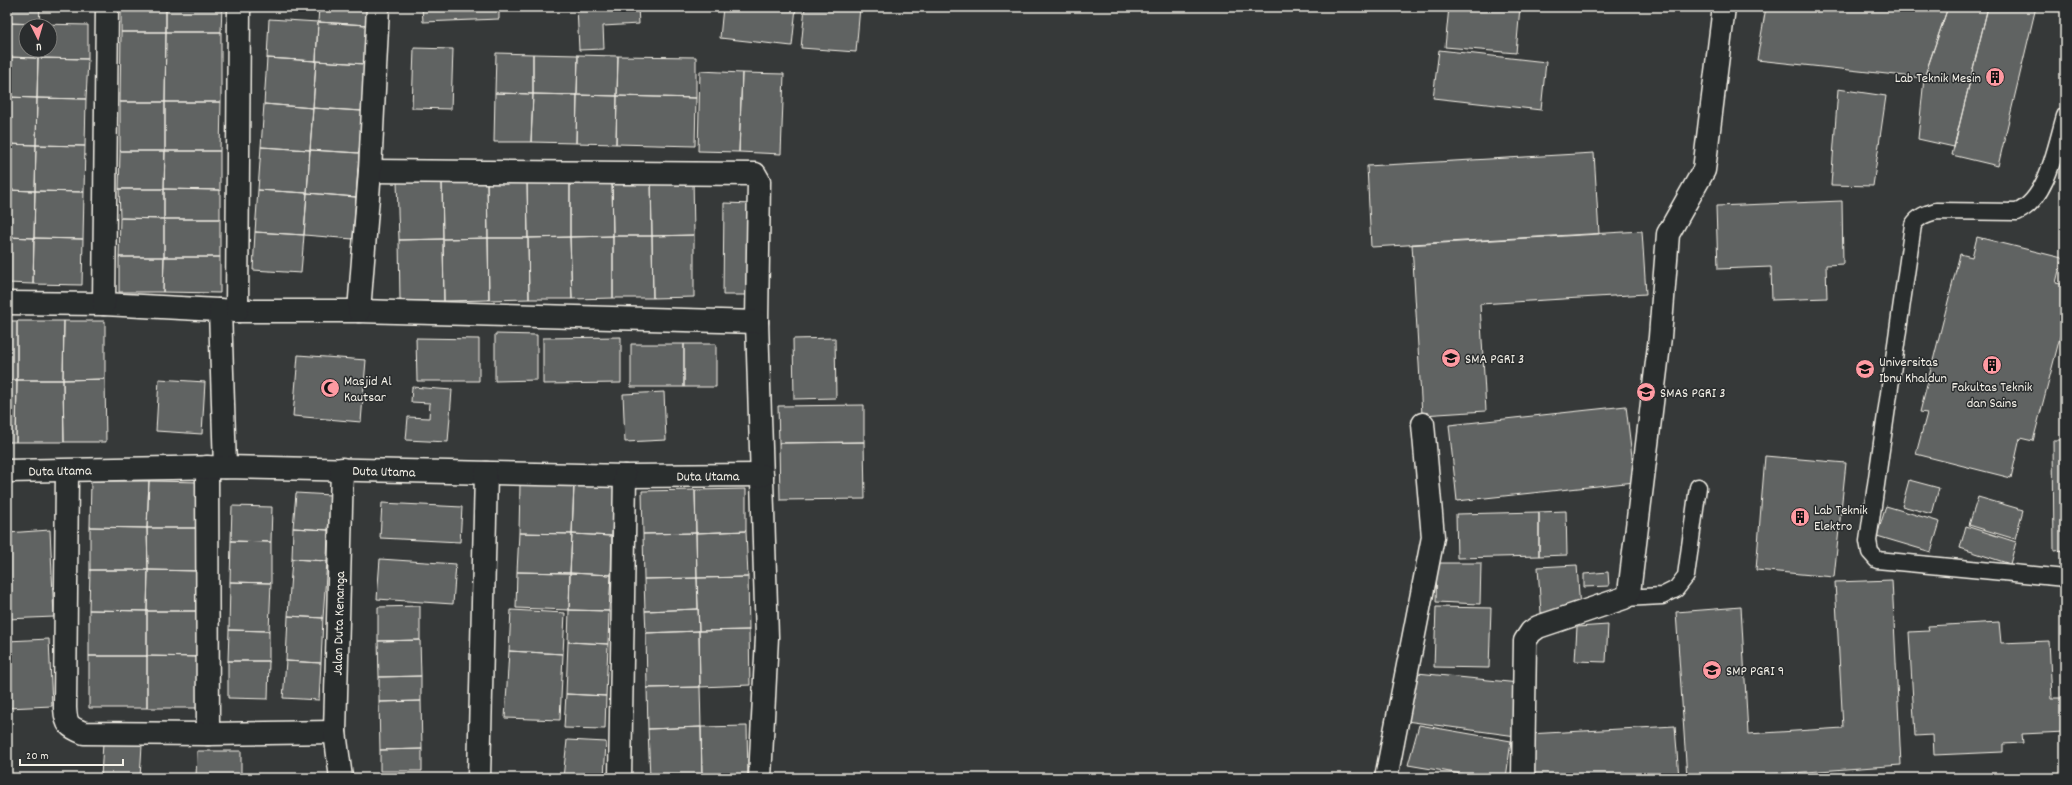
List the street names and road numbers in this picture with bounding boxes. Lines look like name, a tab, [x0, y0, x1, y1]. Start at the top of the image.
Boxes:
street label: Duta Utama	[28, 461, 92, 483]
street label: Duta Utama	[352, 462, 416, 483]
street label: Duta Utama	[676, 467, 740, 488]
street label: Jalan Duta Kenanga	[329, 571, 351, 676]

